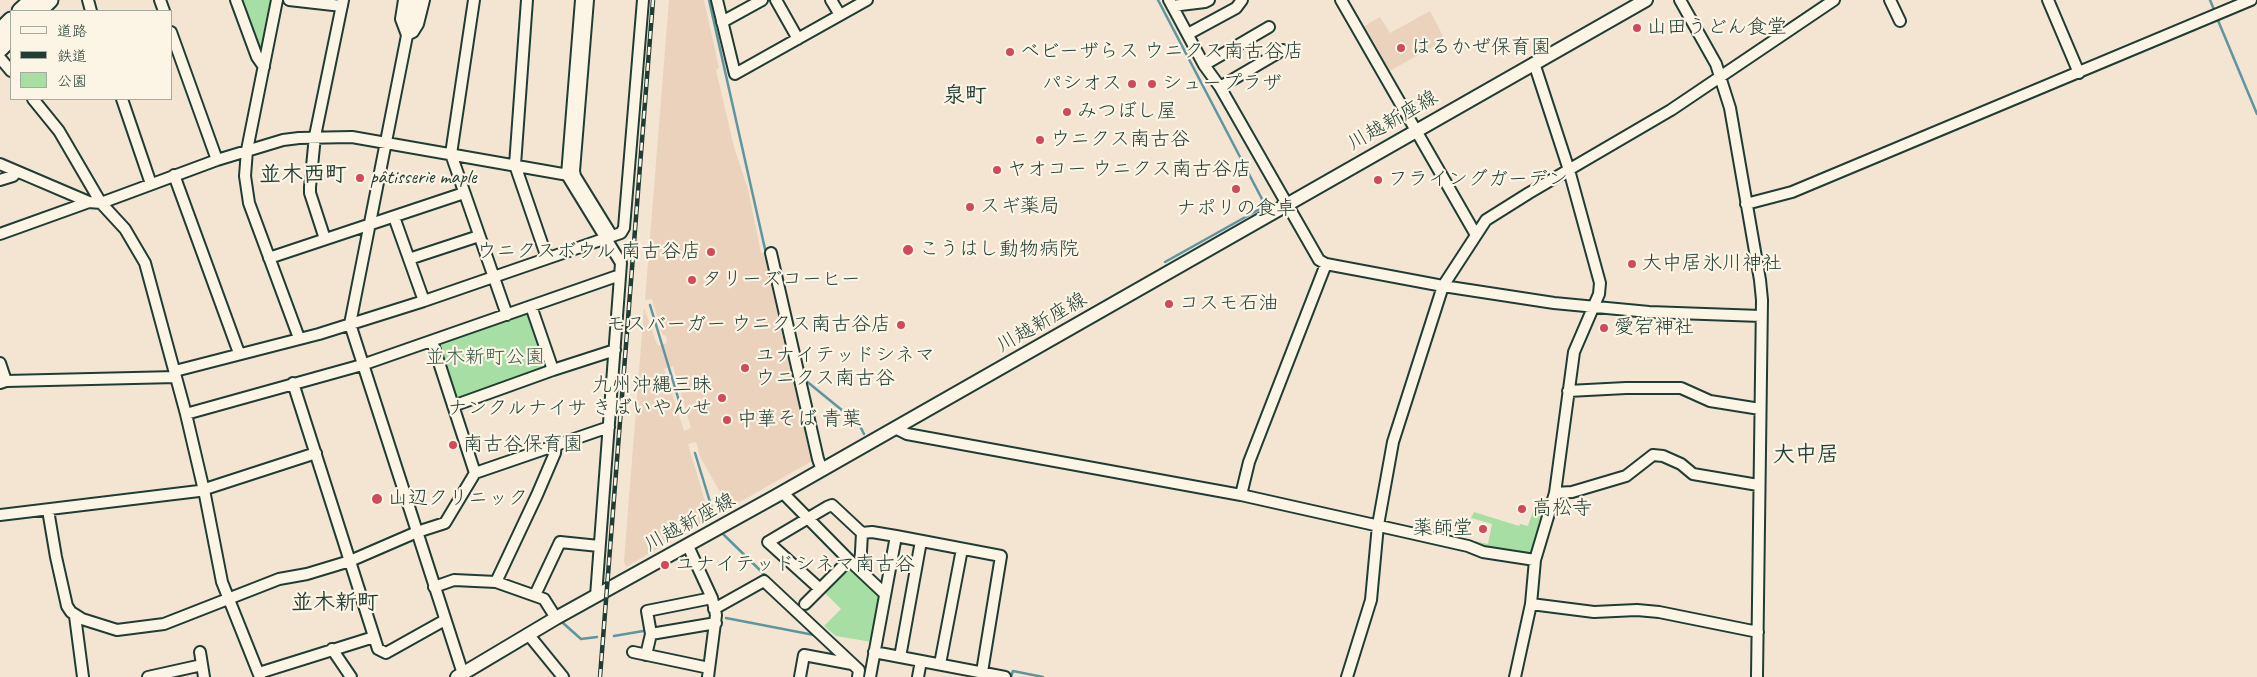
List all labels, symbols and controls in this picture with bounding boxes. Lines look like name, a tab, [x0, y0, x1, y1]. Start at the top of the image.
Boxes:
legend	[10, 10, 172, 100]
place label: 山田うどん食堂	[1647, 16, 1787, 40]
text: 道路	[57, 22, 87, 41]
marker: 山田うどん食堂	[1631, 22, 1643, 34]
place label: はるかぜ保育園	[1411, 36, 1551, 60]
place label: ベビーザらス ウニクス南古谷店	[1020, 40, 1304, 64]
marker: はるかぜ保育園	[1395, 42, 1407, 54]
marker: ベビーザらス ウニクス南古谷店	[1004, 46, 1016, 58]
text: 鉄道	[57, 47, 87, 66]
text: 公園	[57, 72, 87, 91]
place label: パシオス	[1042, 72, 1122, 96]
place label: シュープラザ	[1162, 72, 1282, 96]
marker: パシオス	[1126, 78, 1138, 90]
marker: シュープラザ	[1146, 78, 1158, 90]
district label: 泉町	[943, 83, 987, 109]
street label: 川越新座線	[1344, 86, 1442, 156]
place label: みつぼし屋	[1077, 100, 1177, 124]
marker: みつぼし屋	[1061, 106, 1073, 118]
place label: ウニクス南古谷	[1050, 128, 1190, 152]
marker: ウニクス南古谷	[1034, 134, 1046, 146]
place label: ヤオコー ウニクス南古谷店	[1007, 158, 1252, 182]
district label: 並木西町	[259, 162, 347, 188]
marker: ヤオコー ウニクス南古谷店	[991, 164, 1003, 176]
place label: pâtisserie maple	[370, 166, 477, 190]
place label: フライングガーデン	[1388, 168, 1568, 192]
marker: pâtisserie maple	[354, 172, 366, 184]
marker: フライングガーデン	[1372, 174, 1384, 186]
marker: ナポリの食卓	[1230, 183, 1242, 195]
place label: スギ薬局	[980, 195, 1060, 219]
place label: ナポリの食卓	[1176, 197, 1296, 221]
marker: スギ薬局	[964, 201, 976, 213]
place label: こうはし動物病院	[919, 238, 1079, 262]
place label: ウニクスボウル 南古谷店	[476, 240, 701, 264]
marker: こうはし動物病院	[901, 243, 915, 257]
marker: ウニクスボウル 南古谷店	[705, 246, 717, 258]
place label: 大中居氷川神社	[1642, 252, 1782, 276]
marker: 大中居氷川神社	[1626, 258, 1638, 270]
place label: タリーズコーヒー	[702, 268, 861, 292]
marker: タリーズコーヒー	[686, 274, 698, 286]
street label: 川越新座線	[993, 288, 1091, 358]
place label: コスモ石油	[1179, 292, 1279, 316]
marker: コスモ石油	[1163, 298, 1175, 310]
place label: モスバーガー ウニクス南古谷店	[606, 313, 891, 337]
place label: 愛宕神社	[1614, 316, 1694, 340]
marker: モスバーガー ウニクス南古谷店	[895, 319, 907, 331]
marker: 愛宕神社	[1598, 322, 1610, 334]
place label: ユナイテッドシネマ ウニクス南古谷	[755, 344, 935, 391]
park label: 並木新町公園	[425, 346, 545, 370]
marker: ユナイテッドシネマ ウニクス南古谷	[739, 362, 751, 374]
place label: 九州沖縄三昧 ナンクルナイサ きばいやんせ	[447, 374, 712, 421]
marker: 九州沖縄三昧 ナンクルナイサ きばいやんせ	[716, 392, 728, 404]
place label: 中華そば 青葉	[737, 408, 862, 432]
marker: 中華そば 青葉	[721, 414, 733, 426]
place label: 南古谷保育園	[463, 433, 583, 457]
marker: 南古谷保育園	[447, 439, 459, 451]
district label: 大中居	[1773, 442, 1839, 468]
place label: 山辺クリニック	[388, 487, 528, 511]
street label: 川越新座線	[640, 488, 740, 558]
marker: 山辺クリニック	[370, 492, 384, 506]
place label: 高松寺	[1532, 497, 1592, 521]
marker: 高松寺	[1516, 503, 1528, 515]
place label: 薬師堂	[1413, 517, 1473, 541]
marker: 薬師堂	[1477, 523, 1489, 535]
place label: ユナイテッドシネマ南古谷	[675, 553, 915, 577]
marker: ユナイテッドシネマ南古谷	[659, 559, 671, 571]
district label: 並木新町	[291, 590, 379, 616]

